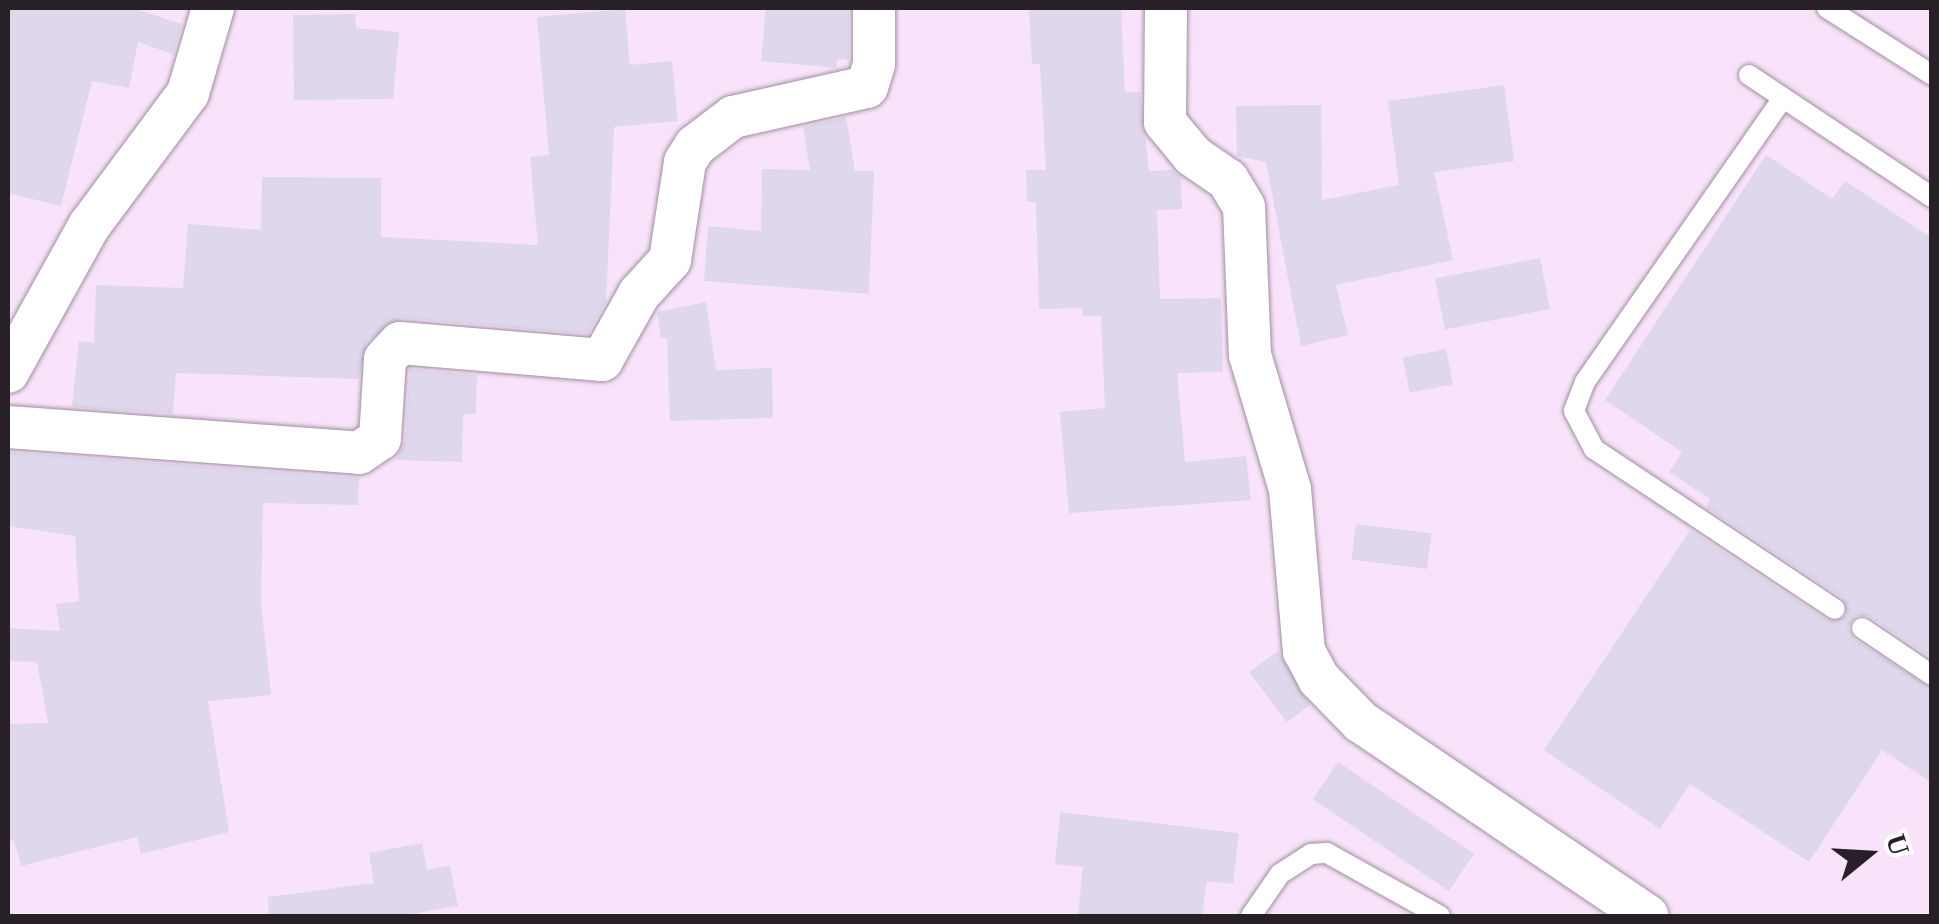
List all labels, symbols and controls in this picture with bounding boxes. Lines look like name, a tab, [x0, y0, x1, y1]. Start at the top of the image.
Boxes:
north arrow	[1819, 804, 1919, 904]
text: U	[1880, 830, 1916, 859]

